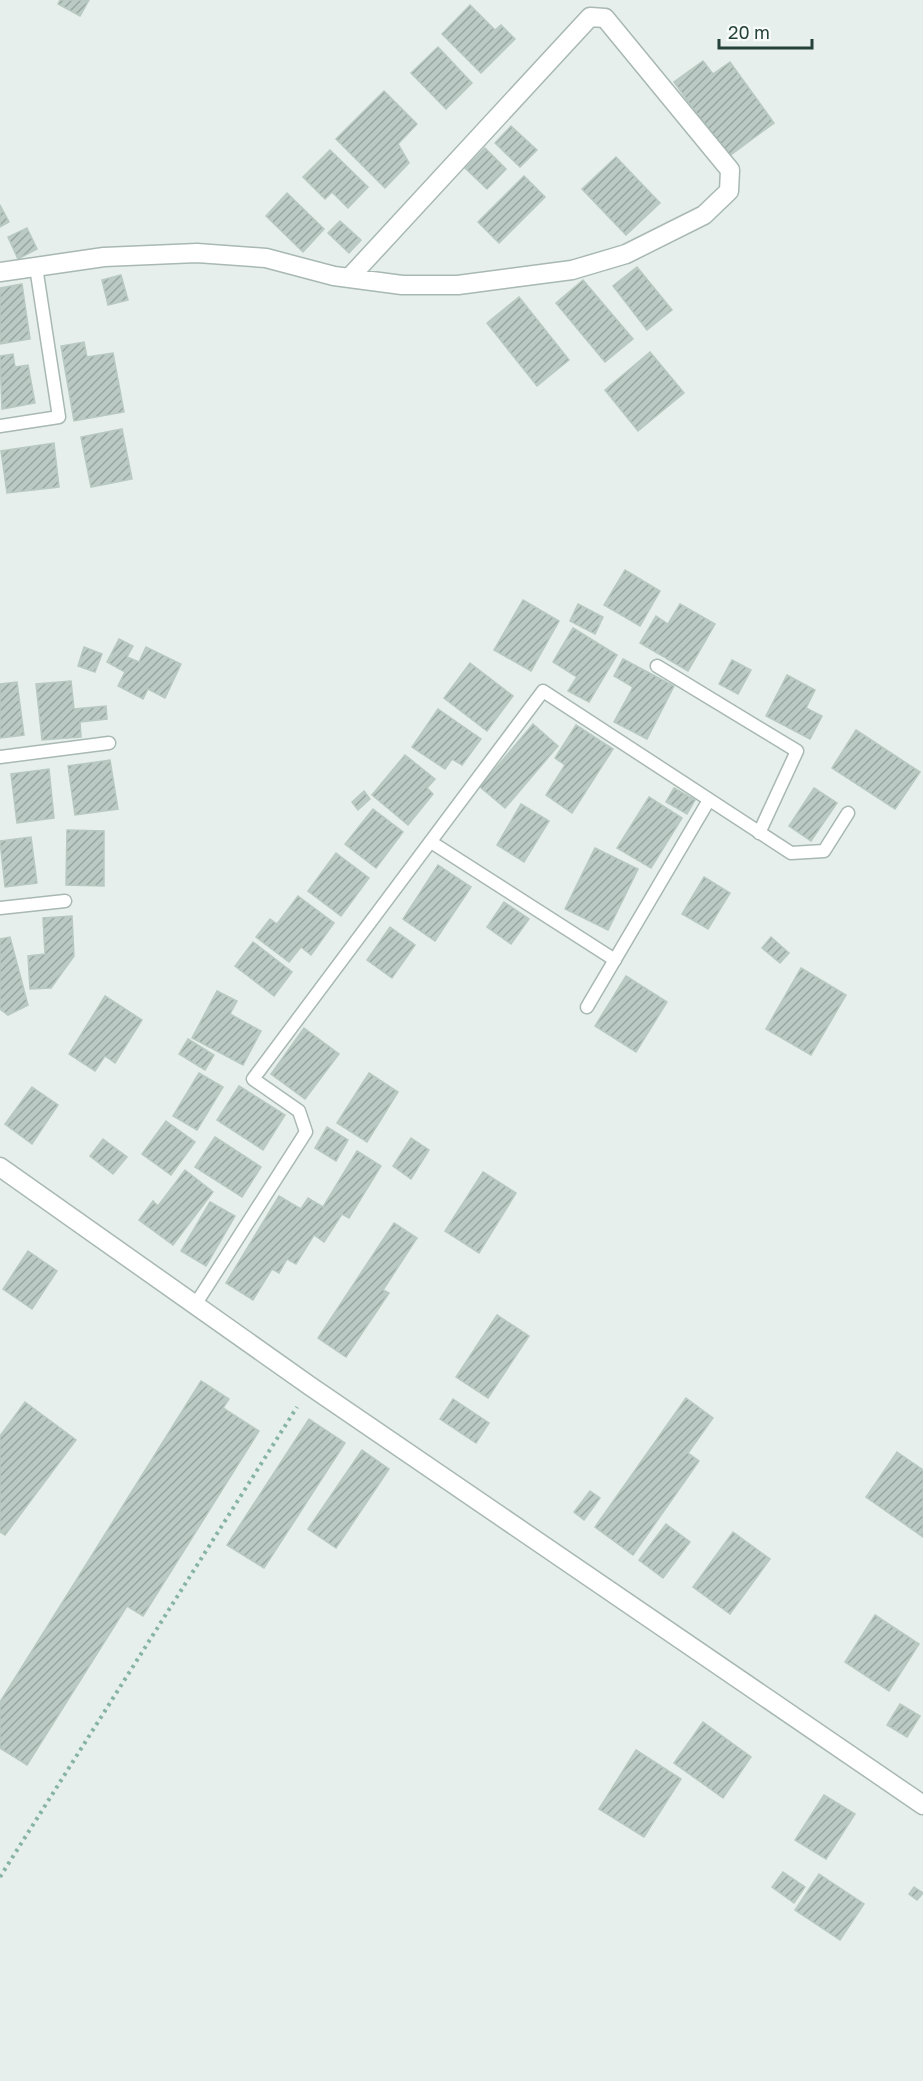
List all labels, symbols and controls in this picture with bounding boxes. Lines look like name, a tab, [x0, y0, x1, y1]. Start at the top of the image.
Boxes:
scale bar	[719, 12, 812, 50]
text: 20 m	[728, 21, 770, 43]

